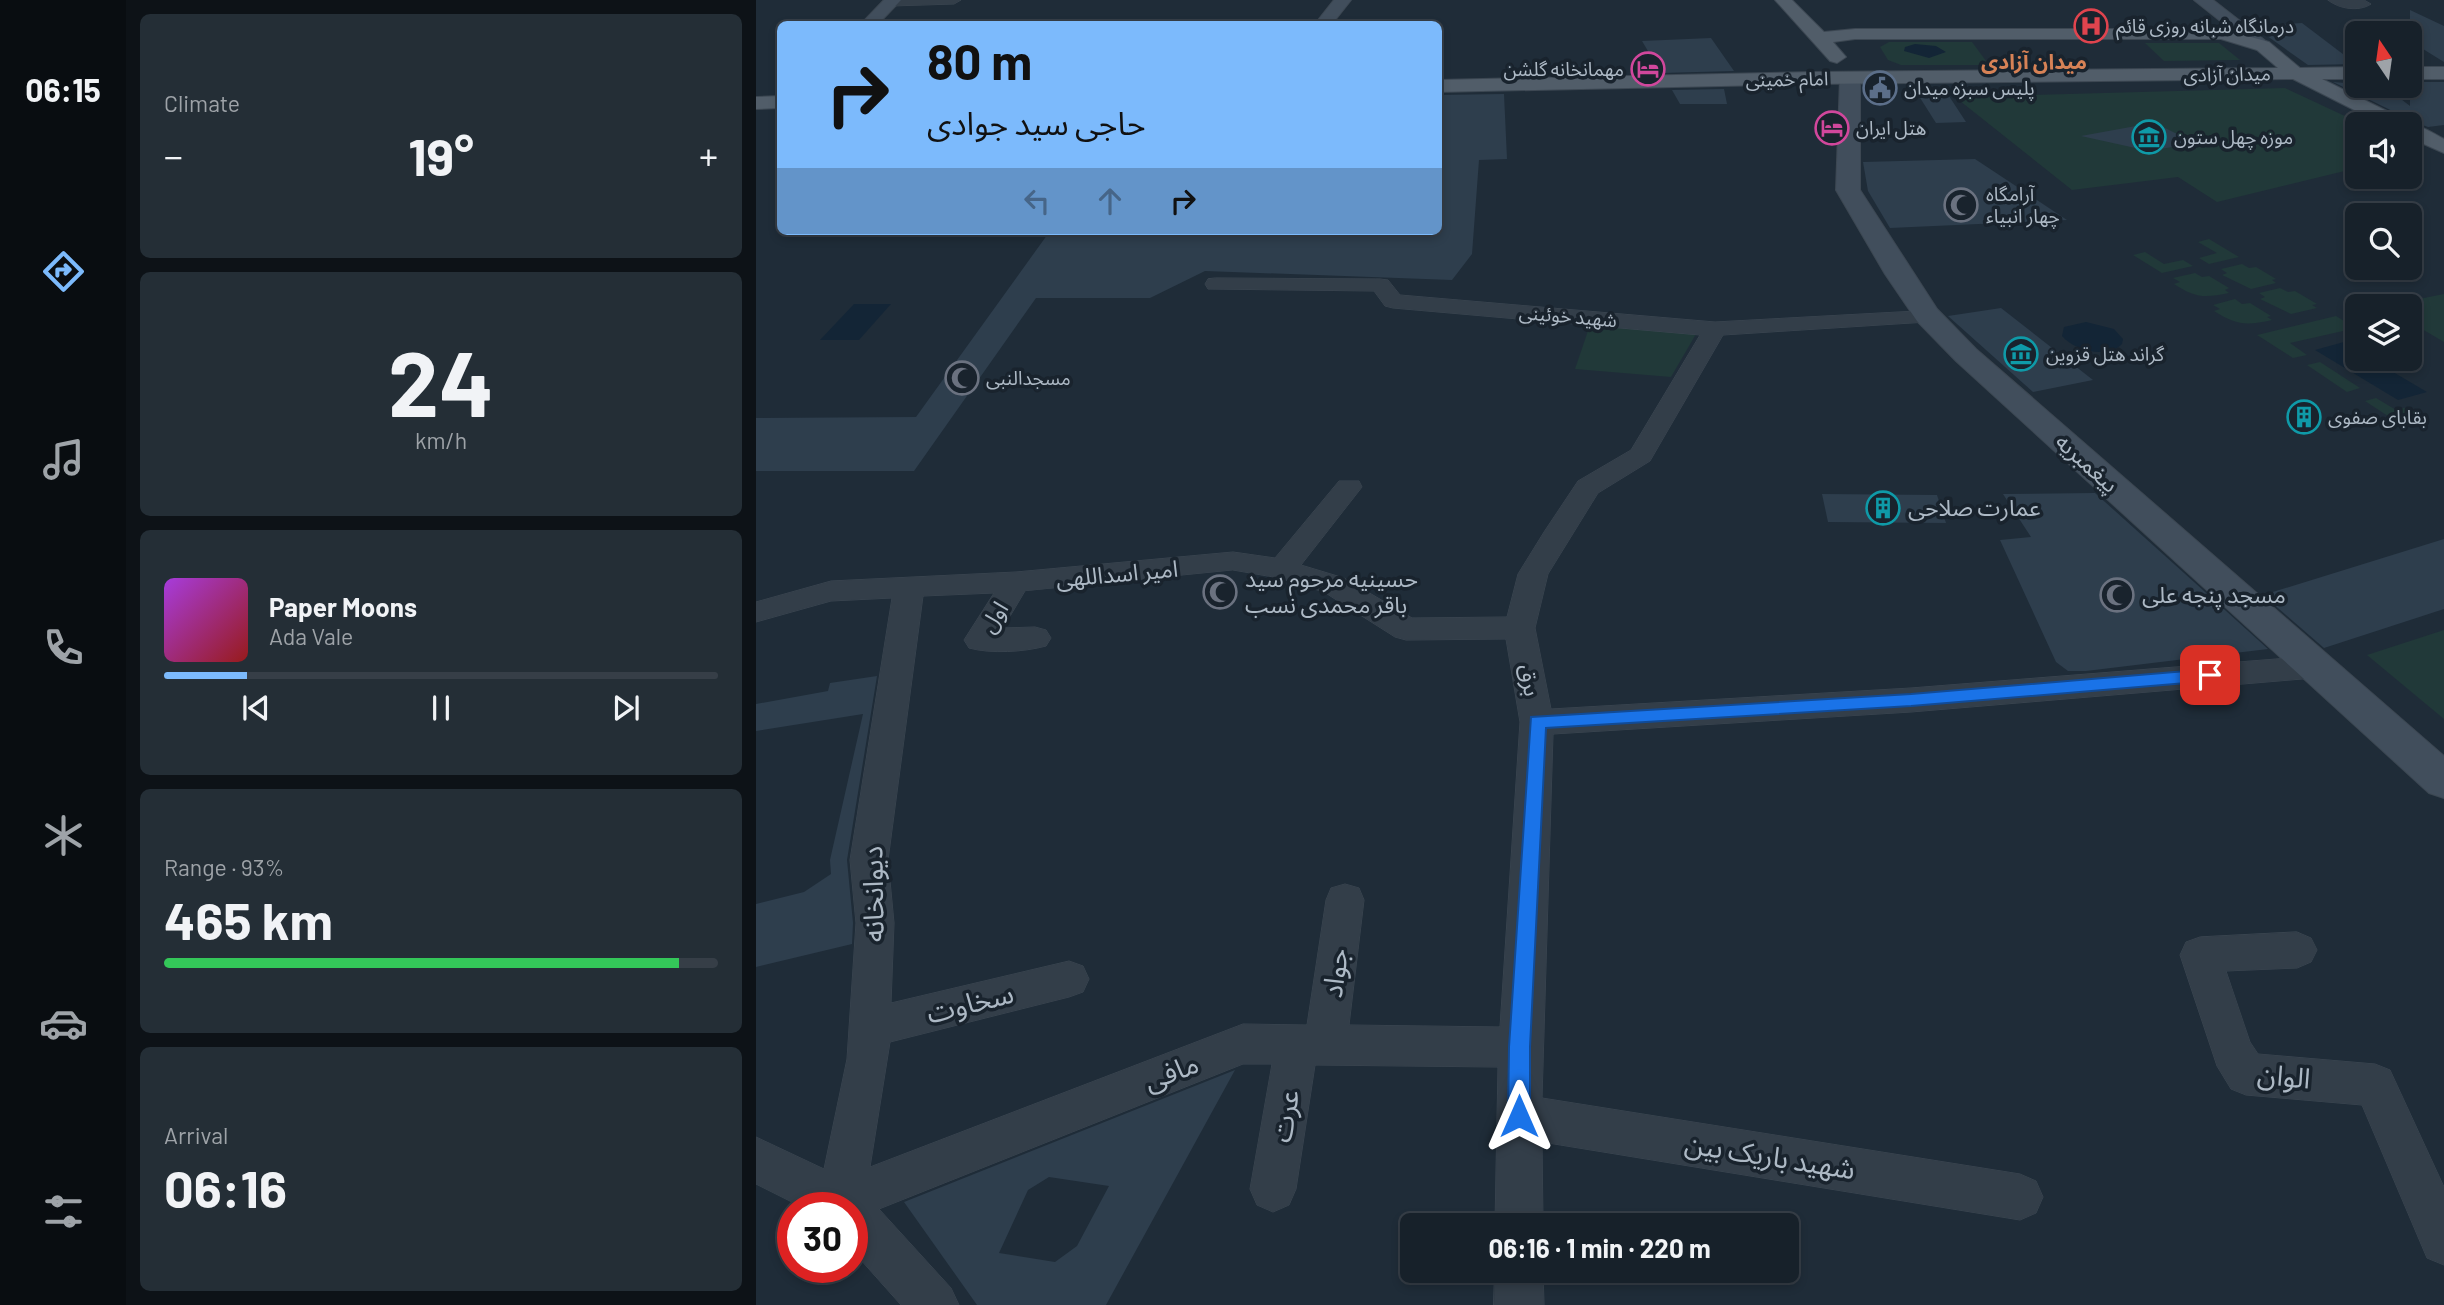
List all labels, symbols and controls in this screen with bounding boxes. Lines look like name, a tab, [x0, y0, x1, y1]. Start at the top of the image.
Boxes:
hospital icon: درمانگاه شبانه روزی قائم	[2072, 7, 2110, 45]
place label: درمانگاه شبانه روزی قائم	[2116, 14, 2294, 41]
north arrow	[2345, 21, 2422, 98]
map controls	[2345, 21, 2422, 371]
text: 80 m	[927, 31, 1032, 90]
district label: میدان آزادی	[1981, 48, 2087, 74]
icon: right	[812, 49, 903, 140]
hotel icon: مهمانخانه گلشن	[1629, 50, 1667, 88]
place label: مهمانخانه گلشن	[1503, 57, 1624, 81]
street label: میدان آزادی	[2183, 61, 2271, 87]
street label: امام خمینی	[1745, 66, 1829, 95]
public building icon: پلیس سبزه میدان	[1861, 69, 1899, 107]
text: 06:15	[25, 70, 101, 108]
place label: پلیس سبزه میدان	[1904, 76, 2035, 101]
text: Climate	[164, 89, 240, 117]
text: حاجی سید جوادی	[927, 103, 1146, 141]
hotel icon: هتل ایران	[1813, 109, 1851, 147]
button: sound	[2345, 112, 2422, 189]
place label: هتل ایران	[1856, 116, 1927, 140]
museum icon: موزه چهل ستون	[2130, 118, 2168, 156]
text: 19°	[408, 124, 474, 186]
place label: موزه چهل ستون	[2174, 125, 2293, 150]
text: −	[164, 132, 183, 178]
text: +	[699, 132, 718, 178]
icon: left	[1018, 182, 1056, 220]
icon: ahead	[1091, 182, 1129, 220]
icon: right	[1164, 182, 1202, 220]
place label: آرامگاه چهار انبیاء	[1986, 182, 2060, 229]
mosque icon: آرامگاه چهار انبیاء	[1942, 186, 1980, 224]
button: search	[2345, 203, 2422, 280]
icon: directions	[39, 247, 88, 296]
button: layers	[2345, 294, 2422, 371]
street label: شهید خوئینی	[1518, 300, 1618, 332]
text: 24	[388, 326, 494, 435]
museum icon: گراند هتل قزوین	[2002, 335, 2040, 373]
place label: گراند هتل قزوین	[2046, 342, 2165, 366]
mosque icon: مسجدالنبی	[943, 359, 981, 397]
place label: مسجدالنبی	[986, 366, 1071, 390]
building icon: بقابای صفوی	[2285, 398, 2323, 436]
place label: بقابای صفوی	[2328, 405, 2427, 429]
text: km/h	[415, 426, 467, 454]
street label: پیغمبریه	[2049, 427, 2125, 499]
icon: music	[39, 435, 88, 484]
building icon: عمارت صلاحی	[1864, 489, 1902, 527]
place label: عمارت صلاحی	[1908, 493, 2040, 522]
street label: امیر اسداللهی	[1055, 554, 1179, 593]
place label: حسینیه مرحوم سید باقر محمدی نسب	[1245, 564, 1418, 619]
mosque icon: حسینیه مرحوم سید باقر محمدی نسب	[1201, 573, 1239, 611]
mosque icon: مسجد پنجه علی	[2098, 576, 2136, 614]
place label: مسجد پنجه علی	[2142, 580, 2286, 610]
text: Paper Moons	[269, 591, 417, 622]
street label: اول	[973, 596, 1014, 638]
text: Ada Vale	[269, 622, 353, 650]
icon: phone	[39, 623, 88, 672]
pin	[2180, 645, 2240, 705]
icon: arrive	[2191, 656, 2229, 694]
street label: برق	[1513, 661, 1548, 698]
icon: previous	[237, 689, 275, 727]
icon: pause	[422, 689, 460, 727]
icon: next	[607, 689, 645, 727]
icon: climate	[39, 811, 88, 860]
street label: دیوانخانه	[854, 846, 891, 942]
text: Range · 93%	[164, 853, 284, 881]
text: 465 km	[164, 888, 333, 950]
street label: جواد	[1314, 946, 1355, 1000]
street label: سخاوت	[923, 975, 1017, 1030]
icon: car	[39, 999, 88, 1048]
street label: مافی	[1138, 1045, 1203, 1098]
street label: الوان	[2256, 1055, 2312, 1096]
position arrow	[1482, 1079, 1556, 1153]
street label: عرت	[1263, 1087, 1306, 1145]
text: Arrival	[164, 1121, 228, 1149]
street label: شهید باریک بین	[1682, 1125, 1858, 1186]
text: 06:16	[164, 1156, 287, 1218]
icon: filters	[39, 1187, 88, 1236]
speed limit sign: 30	[777, 1192, 868, 1283]
text: 06:16 · 1 min · 220 m	[1488, 1232, 1711, 1263]

